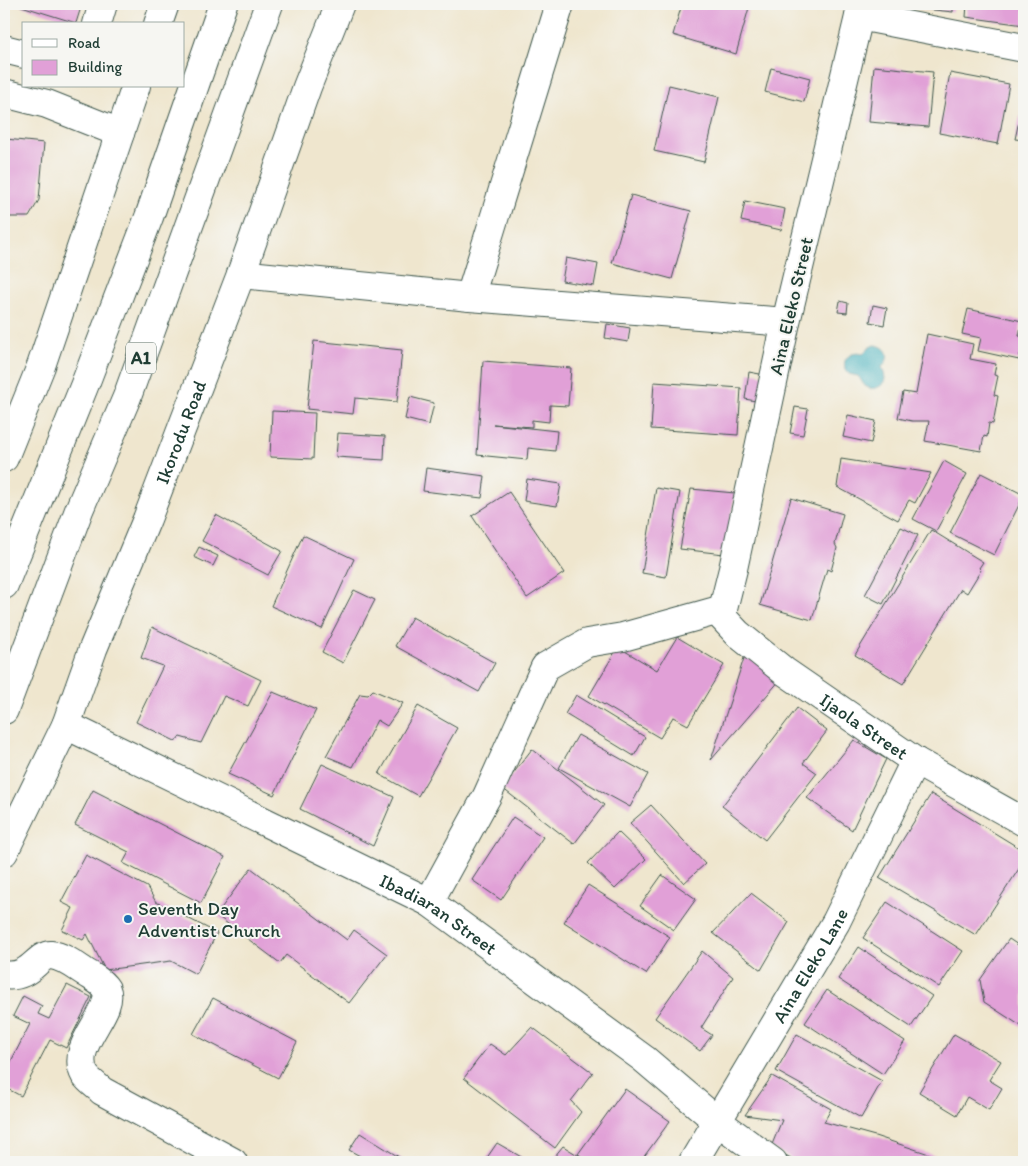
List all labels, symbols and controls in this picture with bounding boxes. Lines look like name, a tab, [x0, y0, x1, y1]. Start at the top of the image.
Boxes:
legend	[22, 22, 185, 88]
text: Road	[68, 34, 101, 52]
text: Building	[68, 58, 122, 76]
street label: Aina Eleko Street	[764, 235, 818, 377]
road number: A1	[126, 342, 156, 373]
street label: Ikorodu Road	[150, 376, 211, 487]
street label: Ijaola Street	[816, 688, 912, 764]
street label: Ibadiaran Street	[376, 868, 502, 959]
place label: Seventh Day Adventist Church	[138, 897, 281, 942]
street label: Aina Eleko Lane	[767, 904, 853, 1027]
marker: Seventh Day Adventist Church	[122, 913, 134, 925]

